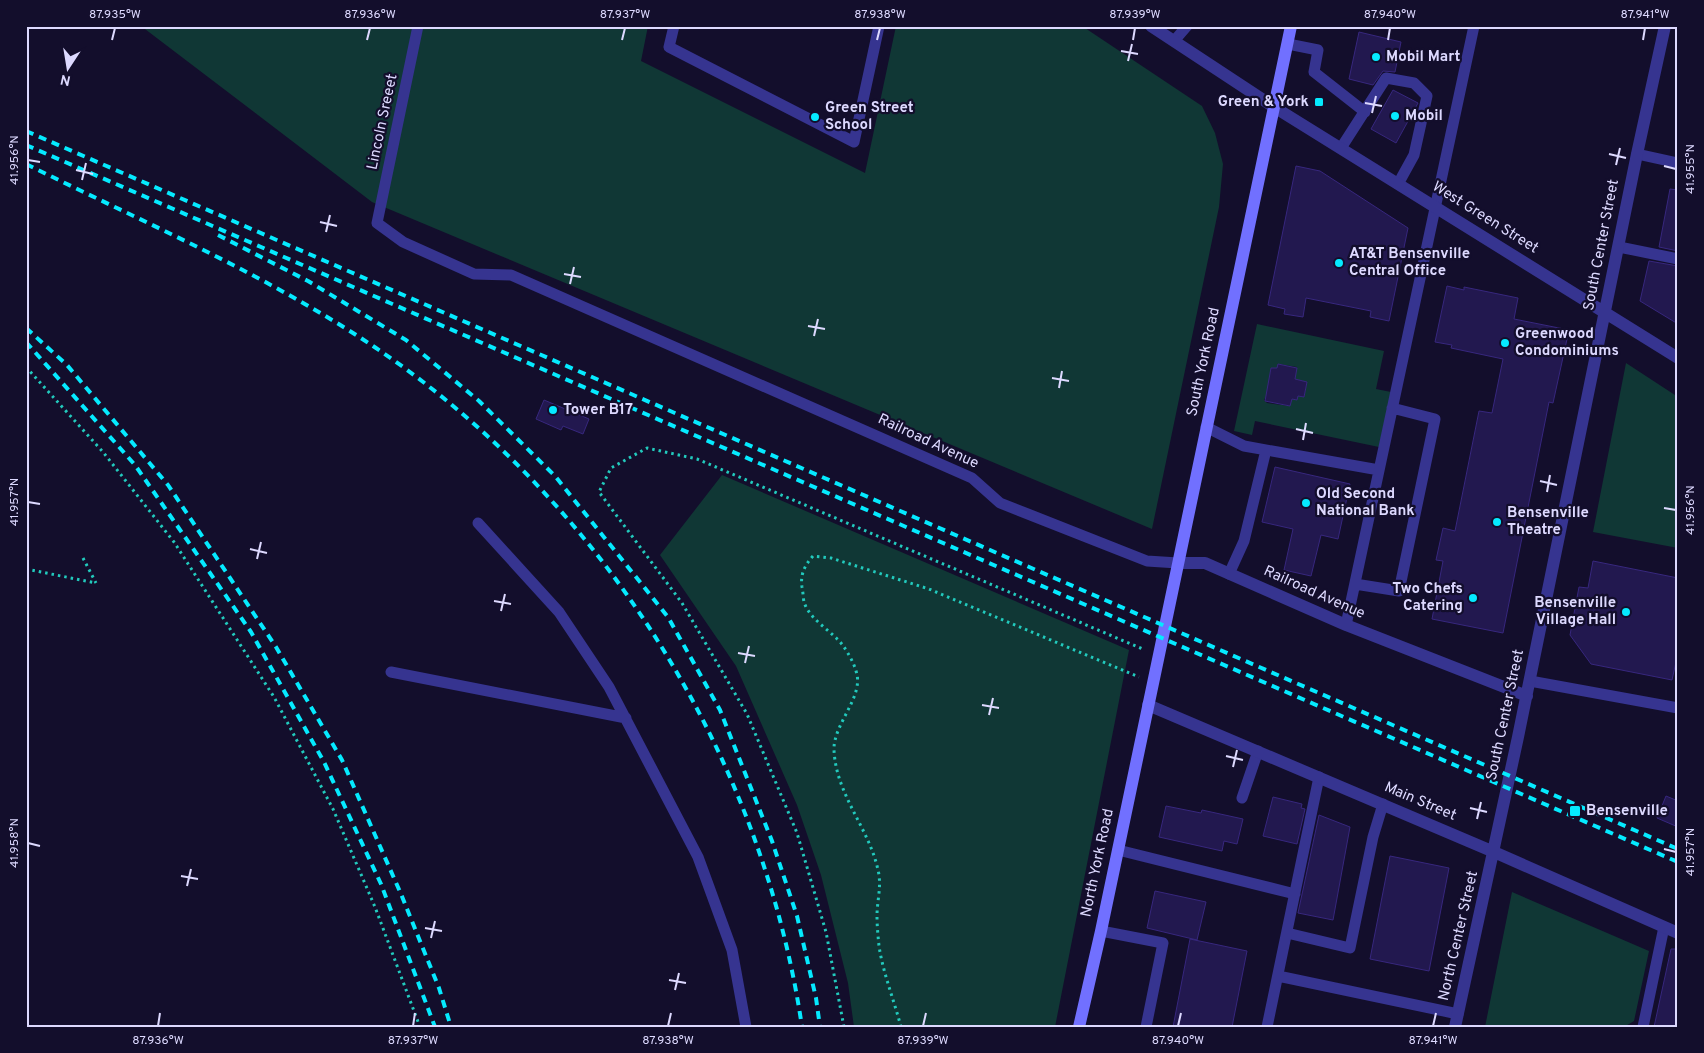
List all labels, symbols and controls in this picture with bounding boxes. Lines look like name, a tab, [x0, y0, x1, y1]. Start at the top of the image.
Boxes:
text: 87.935°W	[89, 7, 141, 23]
text: 87.936°W	[344, 7, 396, 23]
text: 87.937°W	[600, 7, 650, 23]
text: 87.938°W	[854, 7, 906, 23]
text: 87.939°W	[1109, 7, 1161, 23]
text: 87.940°W	[1364, 7, 1416, 23]
text: 87.941°W	[1620, 7, 1670, 23]
north arrow	[42, 42, 92, 92]
place label: Mobil Mart	[1386, 48, 1461, 67]
marker: Mobil Mart	[1370, 51, 1382, 63]
text: N	[59, 70, 72, 89]
street label: Lincoln Sreeet	[364, 72, 402, 172]
place label: Green & York	[1218, 93, 1309, 112]
marker: Green & York	[1313, 96, 1325, 108]
place label: Green Street School	[825, 99, 914, 135]
place label: Mobil	[1405, 107, 1443, 126]
marker: Mobil	[1389, 110, 1401, 122]
marker: Green Street School	[809, 111, 821, 123]
text: 41.956°N	[7, 135, 23, 185]
text: 41.955°N	[1683, 144, 1699, 194]
street label: West Green Street	[1428, 178, 1542, 258]
street label: South Center Street	[1580, 178, 1624, 312]
place label: AT&T Bensenville Central Office	[1349, 245, 1470, 281]
marker: AT&T Bensenville Central Office	[1333, 257, 1345, 269]
street label: South York Road	[1183, 306, 1225, 418]
place label: Greenwood Condominiums	[1515, 325, 1619, 361]
marker: Greenwood Condominiums	[1499, 337, 1511, 349]
place label: Tower B17	[563, 401, 633, 420]
marker: Tower B17	[547, 404, 559, 416]
street label: Railroad Avenue	[875, 410, 981, 474]
text: 41.957°N	[7, 478, 23, 526]
place label: Old Second National Bank	[1316, 485, 1415, 521]
text: 41.956°N	[1683, 485, 1699, 535]
marker: Old Second National Bank	[1300, 497, 1312, 509]
place label: Bensenville Theatre	[1507, 504, 1589, 540]
marker: Bensenville Theatre	[1491, 516, 1503, 528]
street label: Railroad Avenue	[1260, 562, 1368, 624]
place label: Two Chefs Catering	[1392, 580, 1463, 616]
marker: Two Chefs Catering	[1467, 592, 1479, 604]
place label: Bensenville Village Hall	[1534, 594, 1616, 630]
marker: Bensenville Village Hall	[1620, 606, 1632, 618]
street label: South Center Street	[1483, 648, 1529, 782]
street label: Main Street	[1381, 778, 1459, 826]
place label: Bensenville	[1586, 802, 1668, 821]
marker: Bensenville	[1568, 804, 1582, 818]
street label: North York Road	[1077, 807, 1119, 919]
text: 41.958°N	[7, 818, 23, 868]
text: 41.957°N	[1683, 828, 1699, 876]
street label: North Center Street	[1435, 869, 1483, 1003]
text: 87.936°W	[132, 1033, 184, 1049]
text: 87.937°W	[388, 1033, 438, 1049]
text: 87.938°W	[642, 1033, 694, 1049]
text: 87.939°W	[897, 1033, 949, 1049]
text: 87.940°W	[1152, 1033, 1204, 1049]
text: 87.941°W	[1408, 1033, 1458, 1049]

